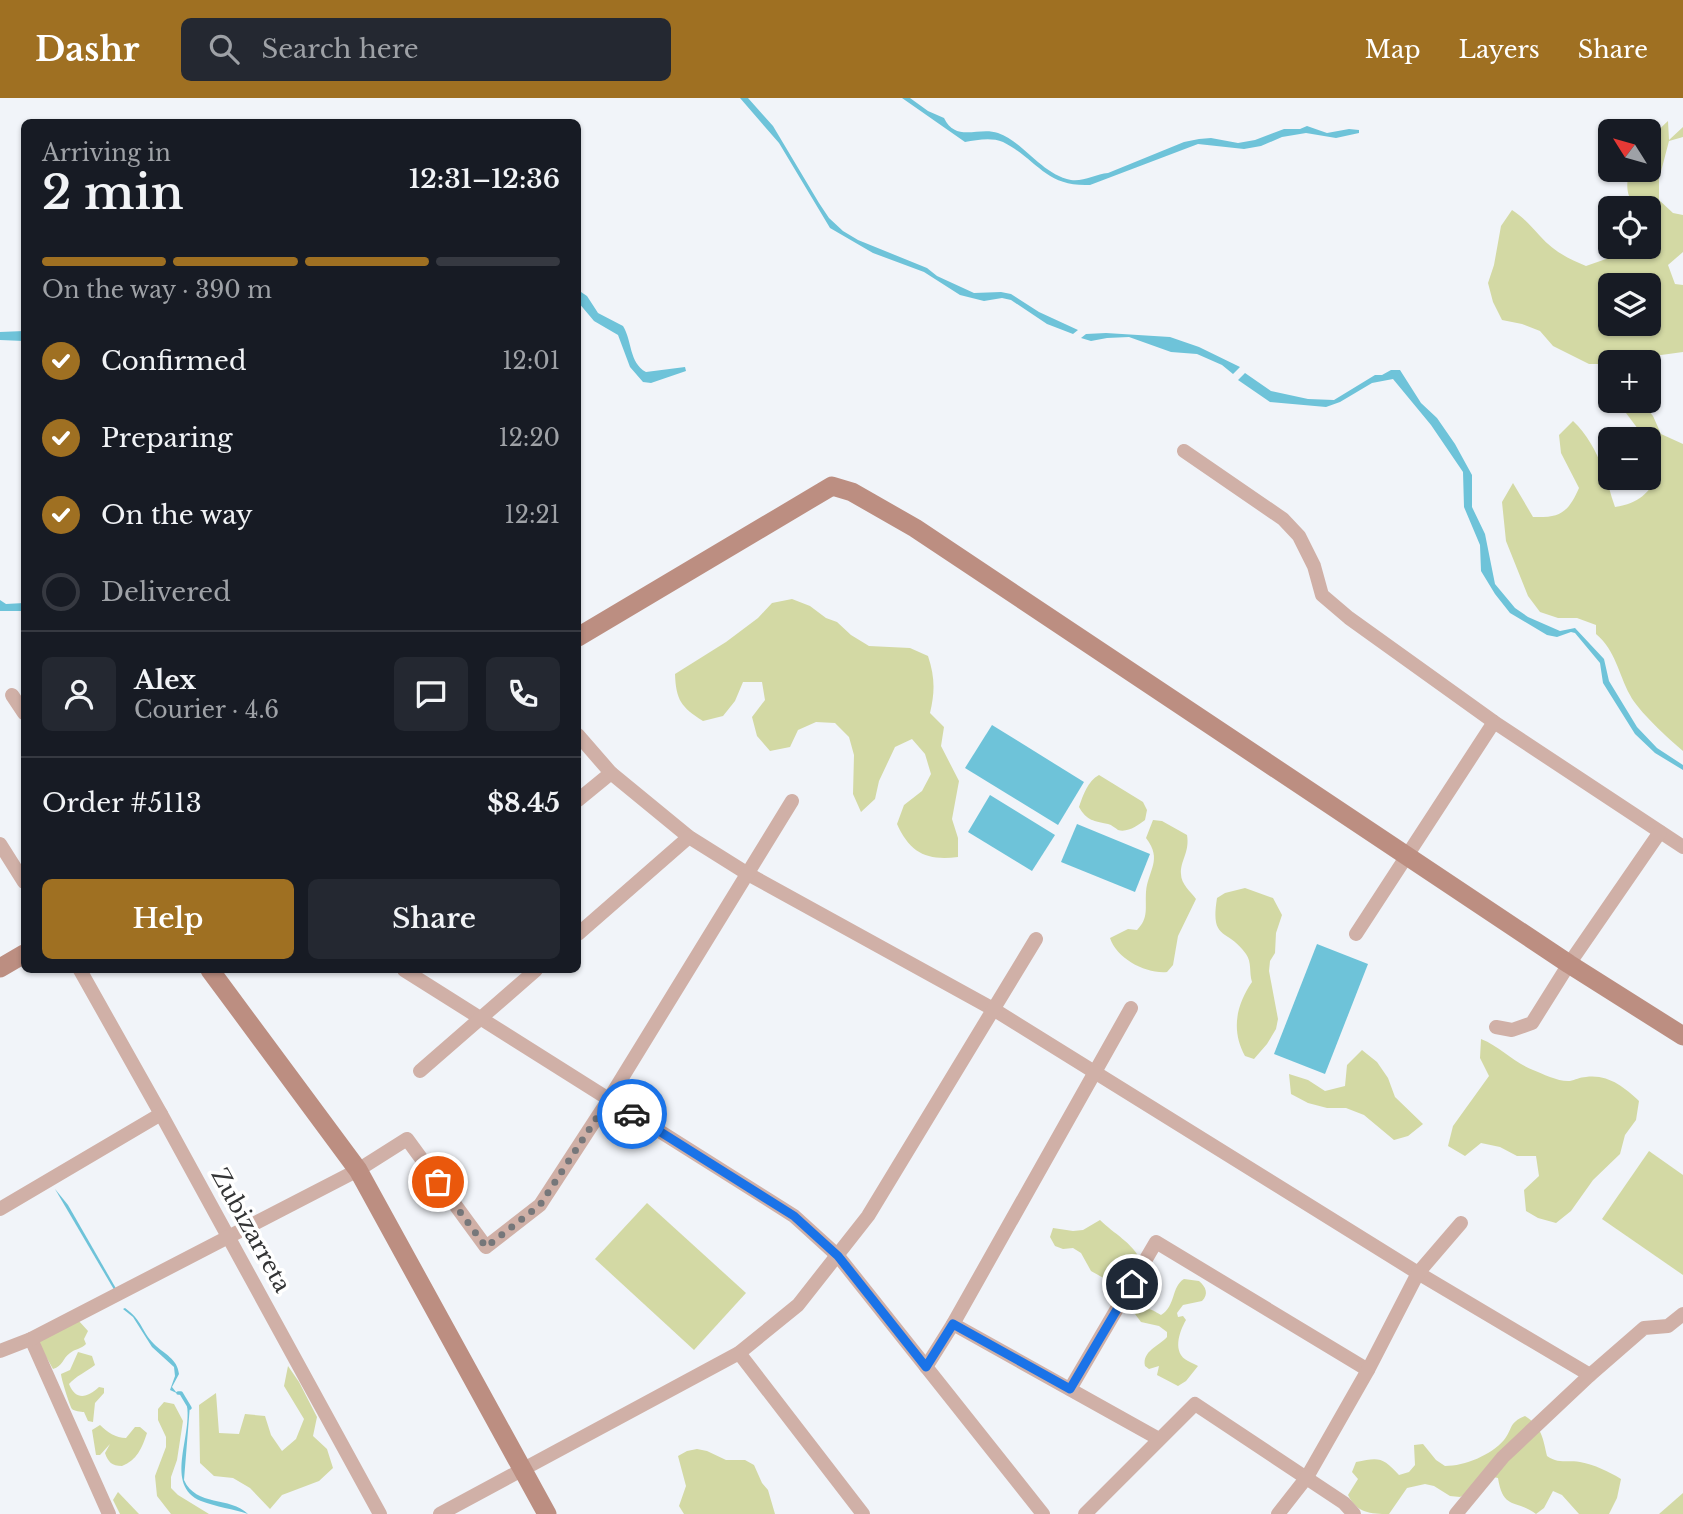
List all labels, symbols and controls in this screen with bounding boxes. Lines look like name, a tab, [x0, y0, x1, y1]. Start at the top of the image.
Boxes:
search box	[181, 18, 671, 81]
text: Dashr	[35, 29, 139, 70]
icon: search	[205, 30, 243, 68]
text: Search here	[261, 33, 419, 65]
text: Map	[1365, 35, 1421, 64]
text: Layers	[1459, 35, 1540, 64]
text: Share	[1578, 35, 1648, 64]
north arrow	[1598, 119, 1661, 182]
map controls	[1598, 119, 1661, 490]
text: Arriving in	[42, 139, 171, 167]
text: 12:31–12:36	[409, 163, 560, 195]
text: 2 min	[42, 164, 184, 221]
button: locate	[1598, 196, 1661, 259]
button: layers	[1598, 273, 1661, 336]
text: On the way · 390 m	[42, 276, 272, 304]
icon: check	[42, 342, 80, 380]
text: Confirmed	[101, 345, 246, 377]
text: 12:01	[502, 347, 560, 375]
button: +	[1598, 350, 1661, 413]
icon: check	[42, 419, 80, 457]
text: Preparing	[101, 422, 233, 454]
text: 12:20	[498, 424, 560, 452]
button: −	[1598, 427, 1661, 490]
icon: check	[42, 496, 80, 534]
text: On the way	[101, 499, 253, 531]
text: 12:21	[505, 501, 560, 529]
text: Delivered	[101, 576, 231, 608]
button: person	[42, 657, 116, 731]
button: chat	[394, 657, 468, 731]
button: phone	[486, 657, 560, 731]
text: Alex	[134, 664, 196, 696]
text: Courier · 4.6	[134, 696, 279, 724]
text: Order #5113	[42, 787, 202, 819]
text: $8.45	[487, 787, 560, 819]
button: Help	[42, 879, 294, 959]
button: Share	[308, 879, 560, 959]
courier	[597, 1079, 667, 1149]
icon: car	[613, 1095, 651, 1133]
pin	[408, 1152, 468, 1212]
street label: Zubizarreta	[205, 1163, 297, 1297]
icon: bag	[419, 1163, 457, 1201]
pin	[1102, 1254, 1162, 1314]
icon: home	[1113, 1265, 1151, 1303]

